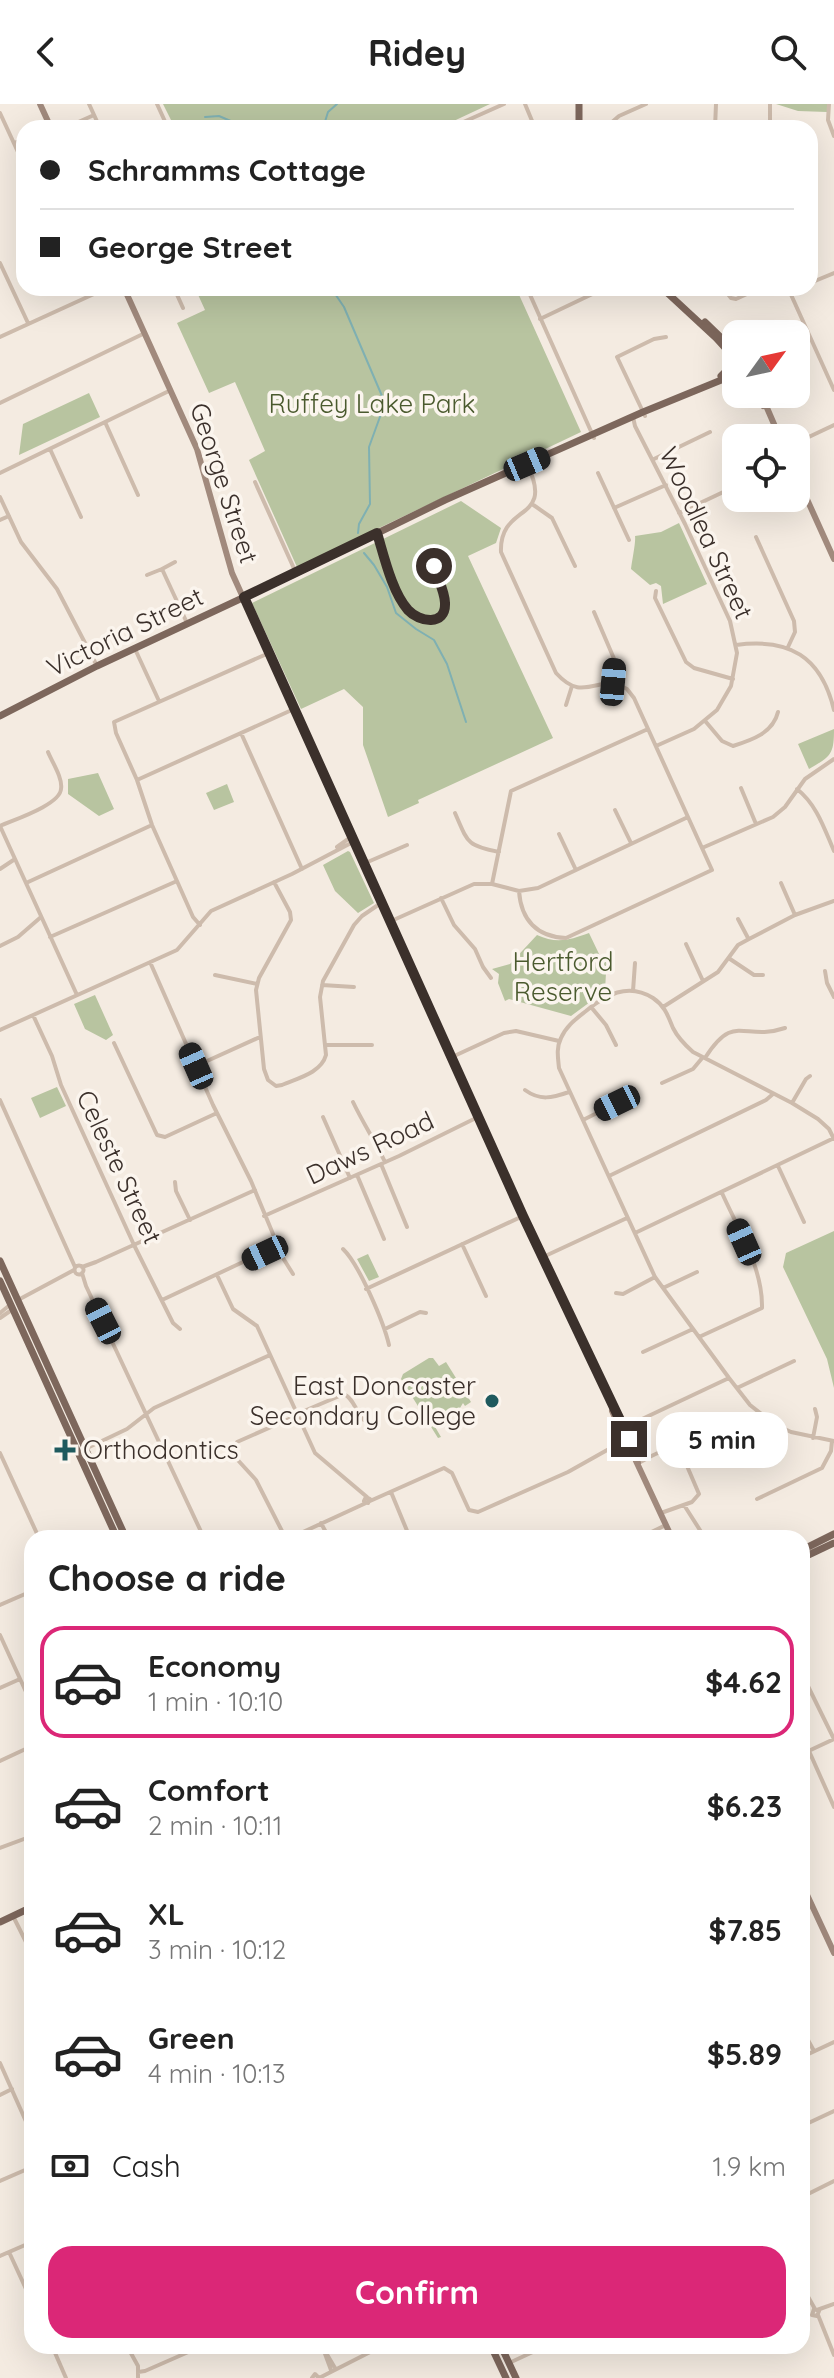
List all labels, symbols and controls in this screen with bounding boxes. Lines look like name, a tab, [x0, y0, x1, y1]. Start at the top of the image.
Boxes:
icon: back	[24, 30, 68, 74]
text: Ridey	[368, 30, 466, 75]
icon: search	[766, 30, 810, 74]
text: Schramms Cottage	[88, 151, 366, 189]
text: George Street	[88, 228, 293, 266]
north arrow	[722, 320, 810, 408]
map controls	[722, 320, 810, 512]
park label: Ruffey Lake Park	[269, 387, 475, 420]
street label: George Street	[183, 399, 266, 567]
button: locate	[722, 424, 810, 512]
street label: Woodlea Street	[652, 441, 761, 624]
car	[500, 444, 554, 484]
route start	[416, 548, 452, 584]
street label: Victoria Street	[41, 579, 209, 684]
car	[599, 657, 627, 707]
park label: Hertford Reserve	[513, 945, 613, 1008]
car	[175, 1039, 217, 1093]
car	[590, 1082, 644, 1124]
street label: Celeste Street	[69, 1085, 169, 1249]
street label: Daws Road	[300, 1104, 439, 1192]
car	[723, 1215, 765, 1269]
car	[238, 1232, 292, 1274]
car	[81, 1294, 125, 1348]
place label: East Doncaster Secondary College	[250, 1369, 476, 1432]
marker: East Doncaster Secondary College	[483, 1392, 501, 1410]
callout: 5 min	[657, 1411, 789, 1467]
route end	[611, 1421, 647, 1457]
text: 5 min	[688, 1423, 756, 1456]
place label: Orthodontics	[83, 1433, 239, 1466]
marker: Orthodontics	[54, 1439, 76, 1461]
text: Choose a ride	[48, 1555, 286, 1600]
icon: car	[52, 1646, 124, 1718]
text: Economy	[148, 1647, 281, 1685]
text: $4.62	[705, 1663, 782, 1701]
text: 1 min · 10:10	[148, 1685, 283, 1718]
icon: car	[52, 1770, 124, 1842]
text: Comfort	[148, 1771, 269, 1809]
text: $6.23	[707, 1787, 782, 1825]
text: 2 min · 10:11	[148, 1809, 282, 1842]
icon: car	[52, 1894, 124, 1966]
text: XL	[148, 1895, 185, 1933]
text: $7.85	[709, 1911, 782, 1949]
text: 3 min · 10:12	[148, 1933, 286, 1966]
icon: car	[52, 2018, 124, 2090]
text: Green	[148, 2019, 235, 2057]
text: $5.89	[707, 2035, 782, 2073]
text: 4 min · 10:13	[148, 2057, 286, 2090]
icon: cash	[48, 2144, 92, 2188]
text: Cash	[112, 2147, 181, 2185]
text: 1.9 km	[712, 2150, 786, 2183]
button: Confirm	[48, 2246, 786, 2338]

